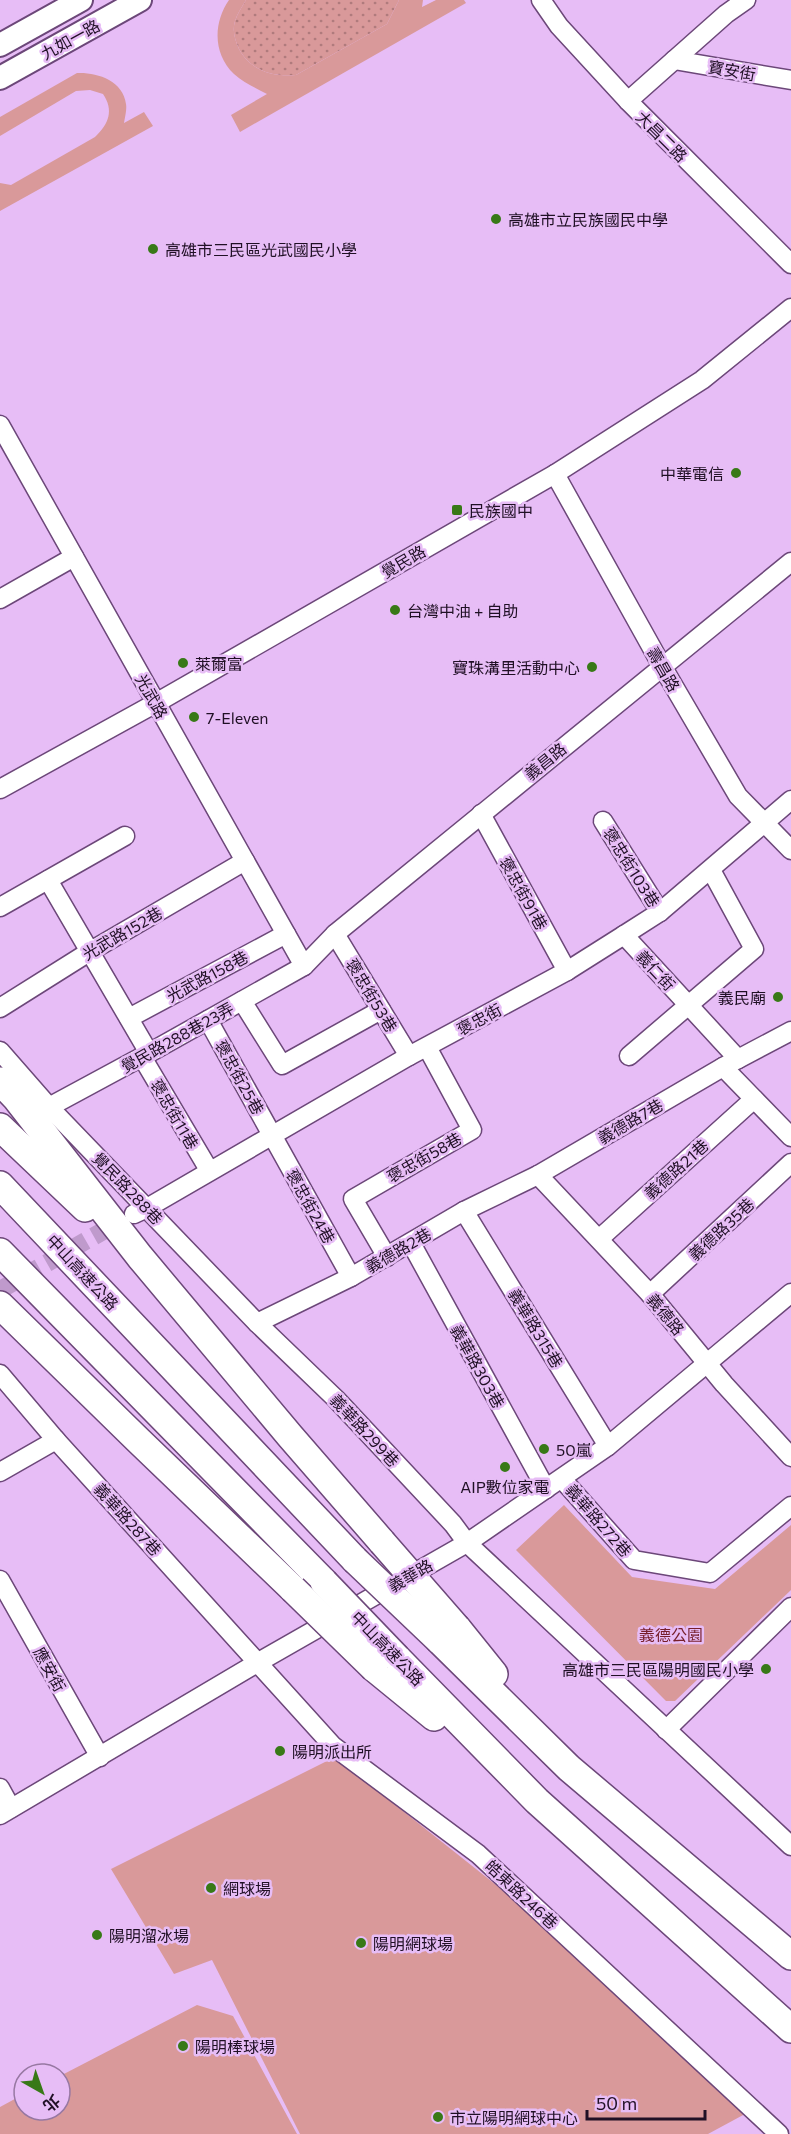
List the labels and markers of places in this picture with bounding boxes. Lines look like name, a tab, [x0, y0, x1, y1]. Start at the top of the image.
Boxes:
place label: 高雄市立民族國民中學	[508, 210, 668, 229]
marker: 高雄市立民族國民中學	[489, 212, 503, 226]
place label: 高雄市三民區光武國民小學	[165, 240, 357, 259]
marker: 高雄市三民區光武國民小學	[146, 242, 160, 256]
place label: 中華電信	[660, 464, 724, 483]
marker: 中華電信	[729, 466, 743, 480]
place label: 民族國中	[469, 501, 533, 520]
marker: 民族國中	[450, 503, 464, 517]
place label: 台灣中油 + 自助	[407, 601, 519, 620]
marker: 台灣中油 + 自助	[388, 603, 402, 617]
place label: 萊爾富	[195, 654, 243, 673]
marker: 萊爾富	[176, 656, 190, 670]
place label: 寶珠溝里活動中心	[452, 658, 580, 677]
marker: 寶珠溝里活動中心	[585, 660, 599, 674]
place label: 7-Eleven	[206, 708, 269, 727]
marker: 7-Eleven	[187, 710, 201, 724]
place label: 義民廟	[718, 988, 766, 1007]
marker: 義民廟	[771, 990, 785, 1004]
place label: 50嵐	[556, 1440, 592, 1459]
marker: 50嵐	[537, 1442, 551, 1456]
marker: AIP數位家電	[498, 1460, 512, 1474]
place label: AIP數位家電	[460, 1477, 550, 1496]
place label: 高雄市三民區陽明國民小學	[562, 1660, 754, 1679]
marker: 高雄市三民區陽明國民小學	[759, 1662, 773, 1676]
place label: 陽明派出所	[292, 1742, 372, 1761]
marker: 陽明派出所	[273, 1744, 287, 1758]
place label: 網球場	[223, 1879, 271, 1898]
marker: 網球場	[204, 1881, 218, 1895]
place label: 陽明溜冰場	[109, 1926, 189, 1945]
marker: 陽明溜冰場	[90, 1928, 104, 1942]
place label: 陽明網球場	[373, 1934, 453, 1953]
marker: 陽明網球場	[354, 1936, 368, 1950]
place label: 陽明棒球場	[195, 2037, 275, 2056]
marker: 陽明棒球場	[176, 2039, 190, 2053]
place label: 市立陽明網球中心	[450, 2108, 578, 2127]
marker: 市立陽明網球中心	[431, 2110, 445, 2124]

